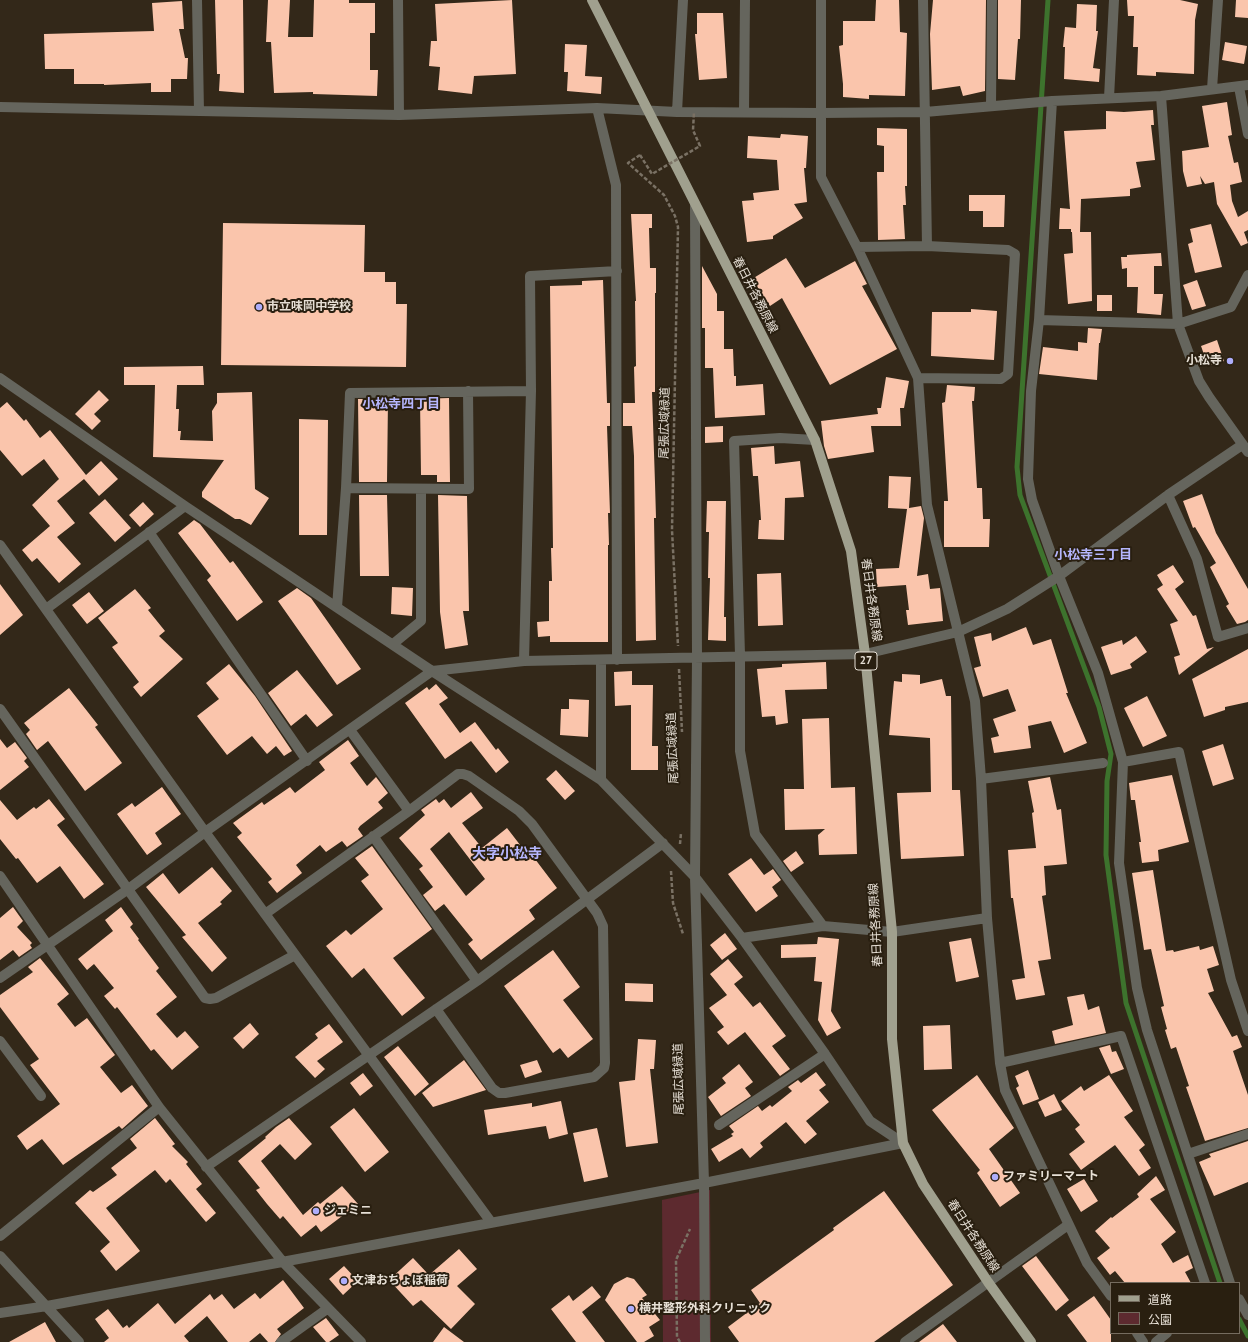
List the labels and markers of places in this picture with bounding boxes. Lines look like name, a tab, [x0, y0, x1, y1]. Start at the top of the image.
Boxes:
place label: 市立味岡中学校	[267, 300, 351, 314]
marker: 市立味岡中学校	[254, 302, 264, 312]
place label: 小松寺	[1186, 354, 1222, 368]
marker: 小松寺	[1225, 356, 1235, 366]
place label: ファミリーマート	[1003, 1170, 1099, 1184]
marker: ファミリーマート	[990, 1172, 1000, 1182]
place label: ジェミニ	[324, 1204, 372, 1218]
marker: ジェミニ	[311, 1206, 321, 1216]
place label: 文津おちょぼ稲荷	[352, 1274, 448, 1288]
marker: 文津おちょぼ稲荷	[339, 1276, 349, 1286]
place label: 横井整形外科クリニック	[639, 1302, 771, 1316]
marker: 横井整形外科クリニック	[626, 1304, 636, 1314]

